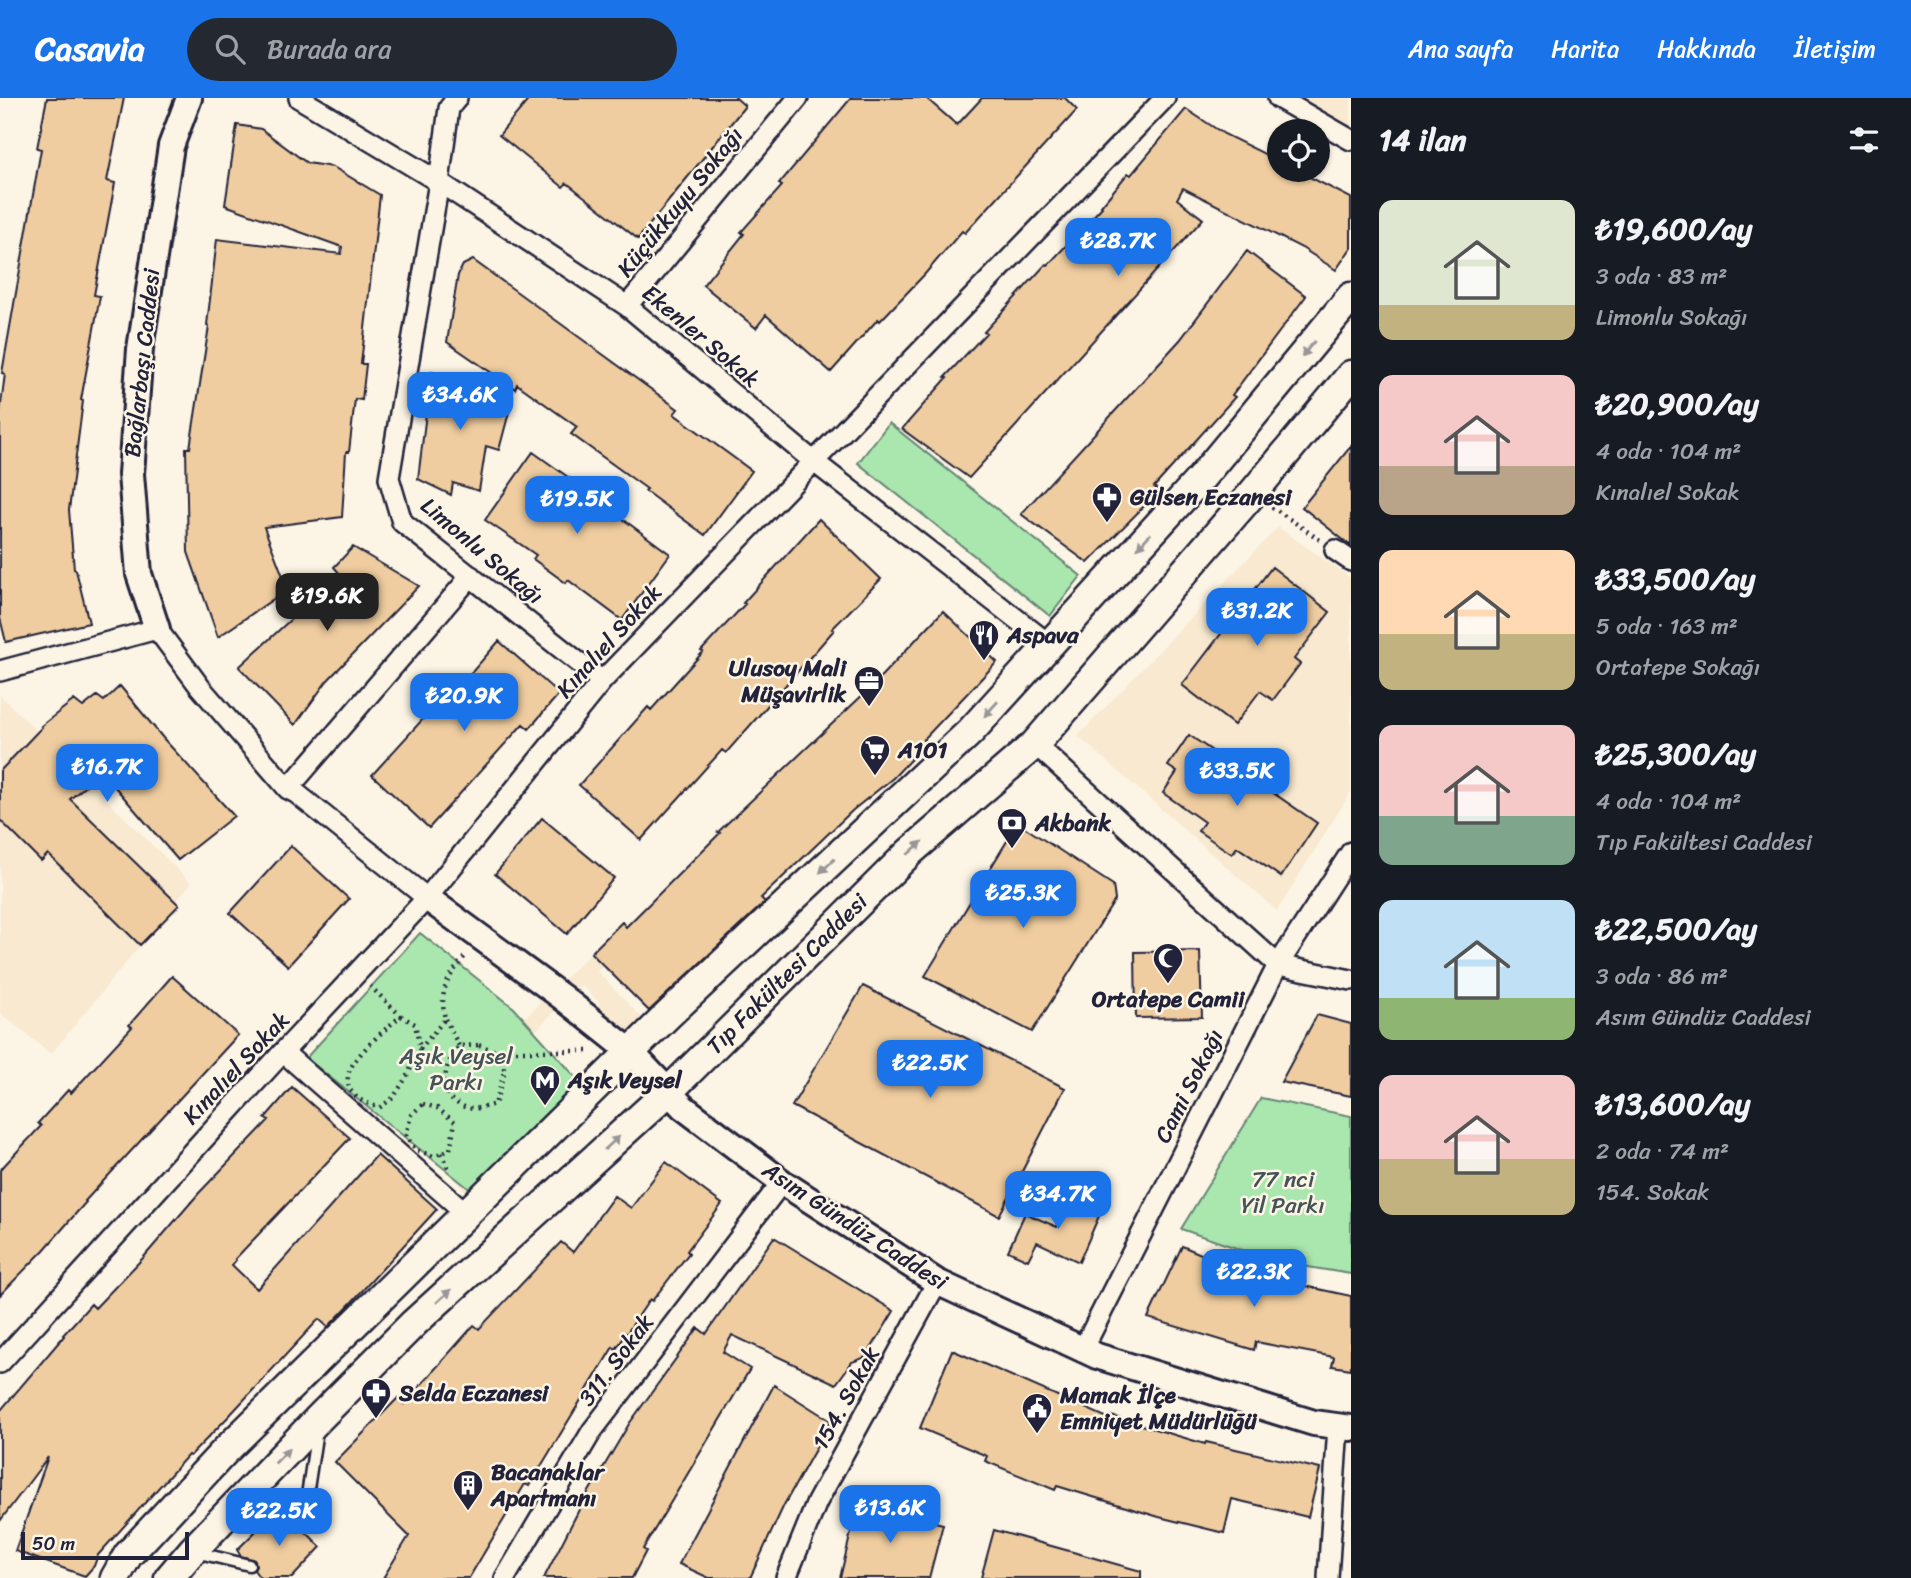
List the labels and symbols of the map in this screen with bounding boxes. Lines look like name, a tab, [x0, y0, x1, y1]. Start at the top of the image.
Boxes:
street label: Küçükkuyu Sokağı	[606, 117, 754, 287]
pin: ₺28.7K	[1061, 218, 1175, 278]
street label: Bağlarbaşı Caddesi	[112, 266, 172, 459]
street label: Ekenler Sokak	[632, 274, 770, 398]
one-way arrow	[1300, 340, 1315, 358]
pin: ₺34.6K	[403, 372, 517, 432]
pin: ₺19.5K	[520, 476, 634, 536]
place label: Gülsen Eczanesi	[1129, 477, 1293, 518]
pharmacy icon: Gülsen Eczanesi	[1090, 480, 1124, 524]
street label: Limonlu Sokağı	[411, 487, 553, 615]
one-way arrow	[1136, 532, 1152, 550]
pin: ₺19.6K	[270, 574, 384, 633]
street label: Kınalıel Sokak	[546, 574, 672, 708]
pin: ₺31.2K	[1200, 588, 1314, 648]
place label: Aspava	[1006, 615, 1080, 656]
restaurant icon: Aspava	[967, 618, 1001, 662]
place label: Ulusoy Mali Müşavirlik	[729, 648, 848, 715]
office icon: Ulusoy Mali Müşavirlik	[852, 664, 886, 708]
pin: ₺20.9K	[407, 674, 521, 733]
one-way arrow	[983, 700, 999, 718]
place label: A101	[897, 730, 947, 771]
supermarket icon: A101	[858, 733, 892, 777]
pin: ₺16.7K	[50, 744, 164, 804]
pin: ₺33.5K	[1180, 748, 1294, 808]
place label: Akbank	[1034, 803, 1112, 844]
bank icon: Akbank	[995, 806, 1029, 850]
one-way arrow	[907, 840, 924, 856]
one-way arrow	[819, 858, 836, 874]
pin: ₺25.3K	[966, 870, 1080, 930]
street label: Tıp Fakültesi Caddesi	[696, 883, 878, 1065]
mosque icon: Ortatepe Camii	[1151, 941, 1185, 985]
place label: Ortatepe Camii	[1092, 979, 1246, 1020]
street label: Kınalıel Sokak	[172, 1001, 300, 1135]
street label: Cami Sokağı	[1143, 1022, 1235, 1150]
park label: Aşık Veysel Parkı	[398, 1036, 513, 1103]
pin: ₺22.5K	[873, 1040, 987, 1100]
place label: Aşık Veysel	[567, 1060, 683, 1101]
metro station icon: Aşık Veysel	[528, 1063, 562, 1107]
one-way arrow	[603, 1135, 620, 1151]
street label: Asım Gündüz Caddesi	[753, 1150, 957, 1302]
park label: 77 nci Yil Parkı	[1241, 1159, 1325, 1226]
pin: ₺34.7K	[1001, 1172, 1115, 1231]
pin: ₺22.3K	[1197, 1250, 1311, 1309]
one-way arrow	[435, 1288, 453, 1304]
street label: 311. Sokak	[567, 1305, 665, 1415]
street label: 154. Sokak	[801, 1339, 891, 1457]
place label: Selda Eczanesi	[398, 1373, 550, 1414]
place label: Mamak İlçe Emniyet Müdürlüğü	[1059, 1375, 1258, 1442]
pharmacy icon: Selda Eczanesi	[359, 1376, 393, 1420]
public building icon: Mamak İlçe Emniyet Müdürlüğü	[1020, 1391, 1054, 1435]
one-way arrow	[274, 1448, 290, 1465]
place label: Bacanaklar Apartmanı	[490, 1452, 606, 1519]
building icon: Bacanaklar Apartmanı	[451, 1468, 485, 1512]
pin: ₺13.6K	[833, 1486, 947, 1545]
pin: ₺22.5K	[222, 1488, 336, 1548]
scale bar	[21, 1529, 189, 1561]

